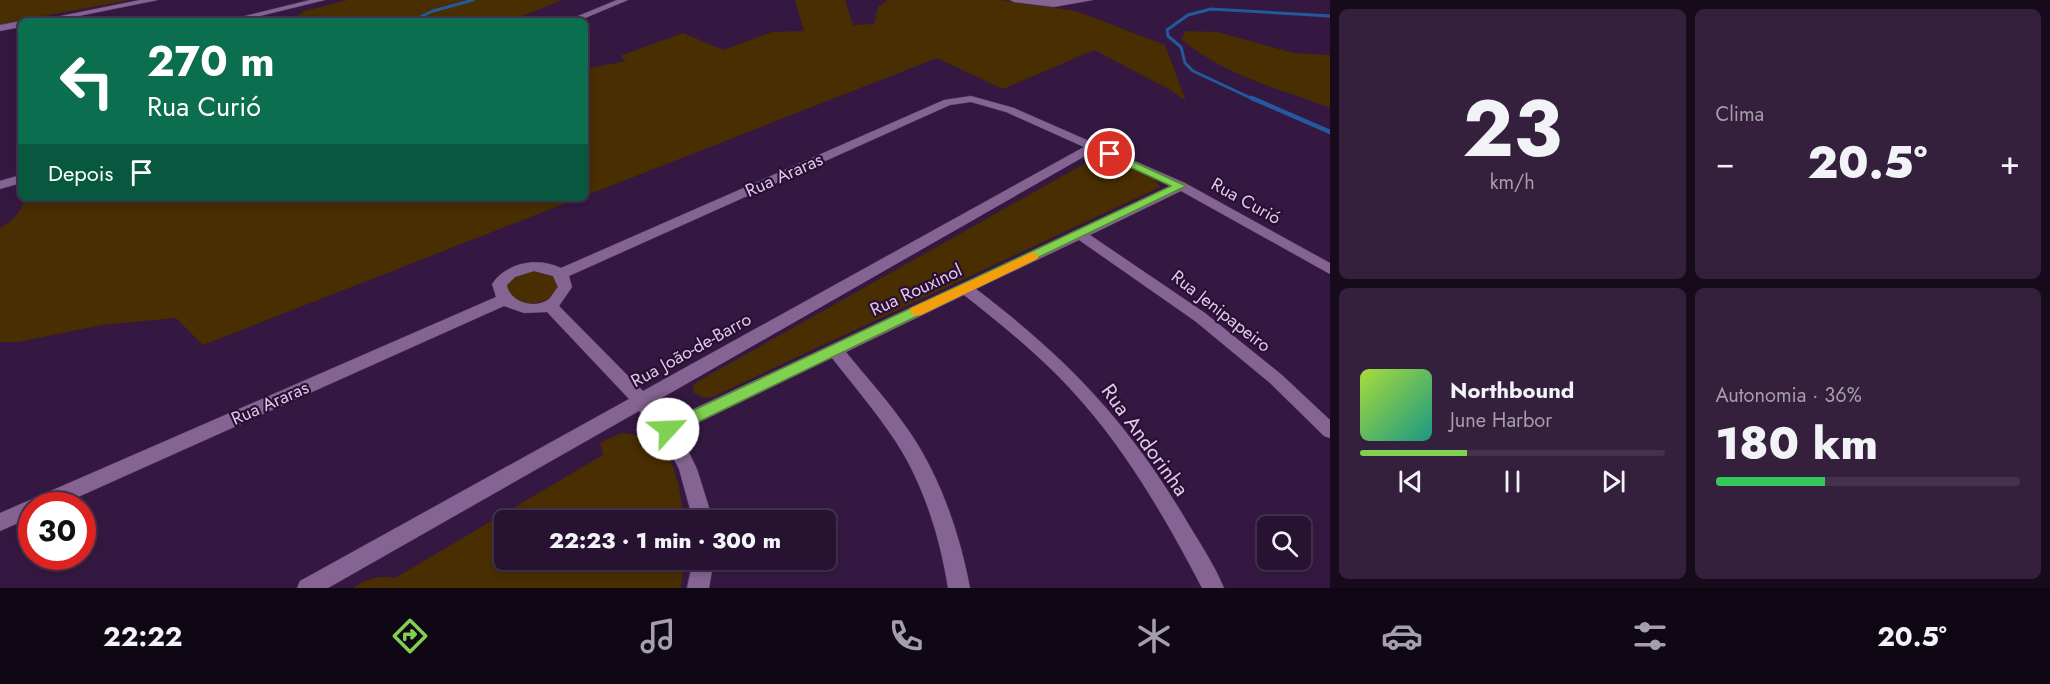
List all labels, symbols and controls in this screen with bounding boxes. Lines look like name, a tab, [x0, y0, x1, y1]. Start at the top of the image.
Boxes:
text: 270 m	[147, 31, 275, 92]
icon: left	[48, 42, 126, 120]
text: 23	[1462, 73, 1562, 185]
text: Rua Curió	[147, 87, 261, 126]
text: Clima	[1716, 100, 1764, 129]
pin	[1084, 128, 1135, 179]
text: 20.5°	[1807, 130, 1927, 195]
icon: arrive	[1093, 137, 1126, 170]
text: −	[1716, 139, 1735, 186]
text: +	[2000, 139, 2020, 186]
street label: Rua Araras	[741, 146, 827, 204]
icon: arrive	[125, 156, 158, 189]
text: Depois	[48, 157, 113, 189]
text: km/h	[1490, 168, 1535, 197]
street label: Rua Curió	[1206, 171, 1286, 231]
street label: Rua Rouxinol	[866, 257, 966, 323]
street label: Rua Jenipapeiro	[1166, 264, 1276, 358]
street label: Rua João-de-Barro	[626, 306, 756, 394]
street label: Rua Araras	[227, 374, 313, 432]
text: Northbound	[1450, 374, 1574, 406]
street label: Rua Andorinha	[1094, 378, 1196, 502]
text: Autonomia · 36%	[1716, 381, 1862, 410]
position arrow	[636, 397, 700, 461]
text: June Harbor	[1450, 406, 1552, 435]
text: 180 km	[1716, 411, 1878, 476]
icon: previous	[1394, 465, 1427, 498]
icon: pause	[1496, 465, 1529, 498]
icon: next	[1597, 465, 1630, 498]
speed limit sign: 30	[18, 492, 96, 570]
map controls	[1257, 516, 1311, 570]
button: search	[1257, 516, 1311, 570]
text: 22:23 · 1 min · 300 m	[549, 524, 781, 556]
icon: directions	[389, 615, 431, 657]
icon: music	[637, 615, 679, 657]
icon: phone	[885, 615, 927, 657]
icon: climate	[1133, 615, 1175, 657]
icon: car	[1381, 615, 1423, 657]
icon: filters	[1629, 615, 1671, 657]
text: 22:22	[103, 617, 183, 656]
text: 20.5°	[1877, 617, 1947, 656]

